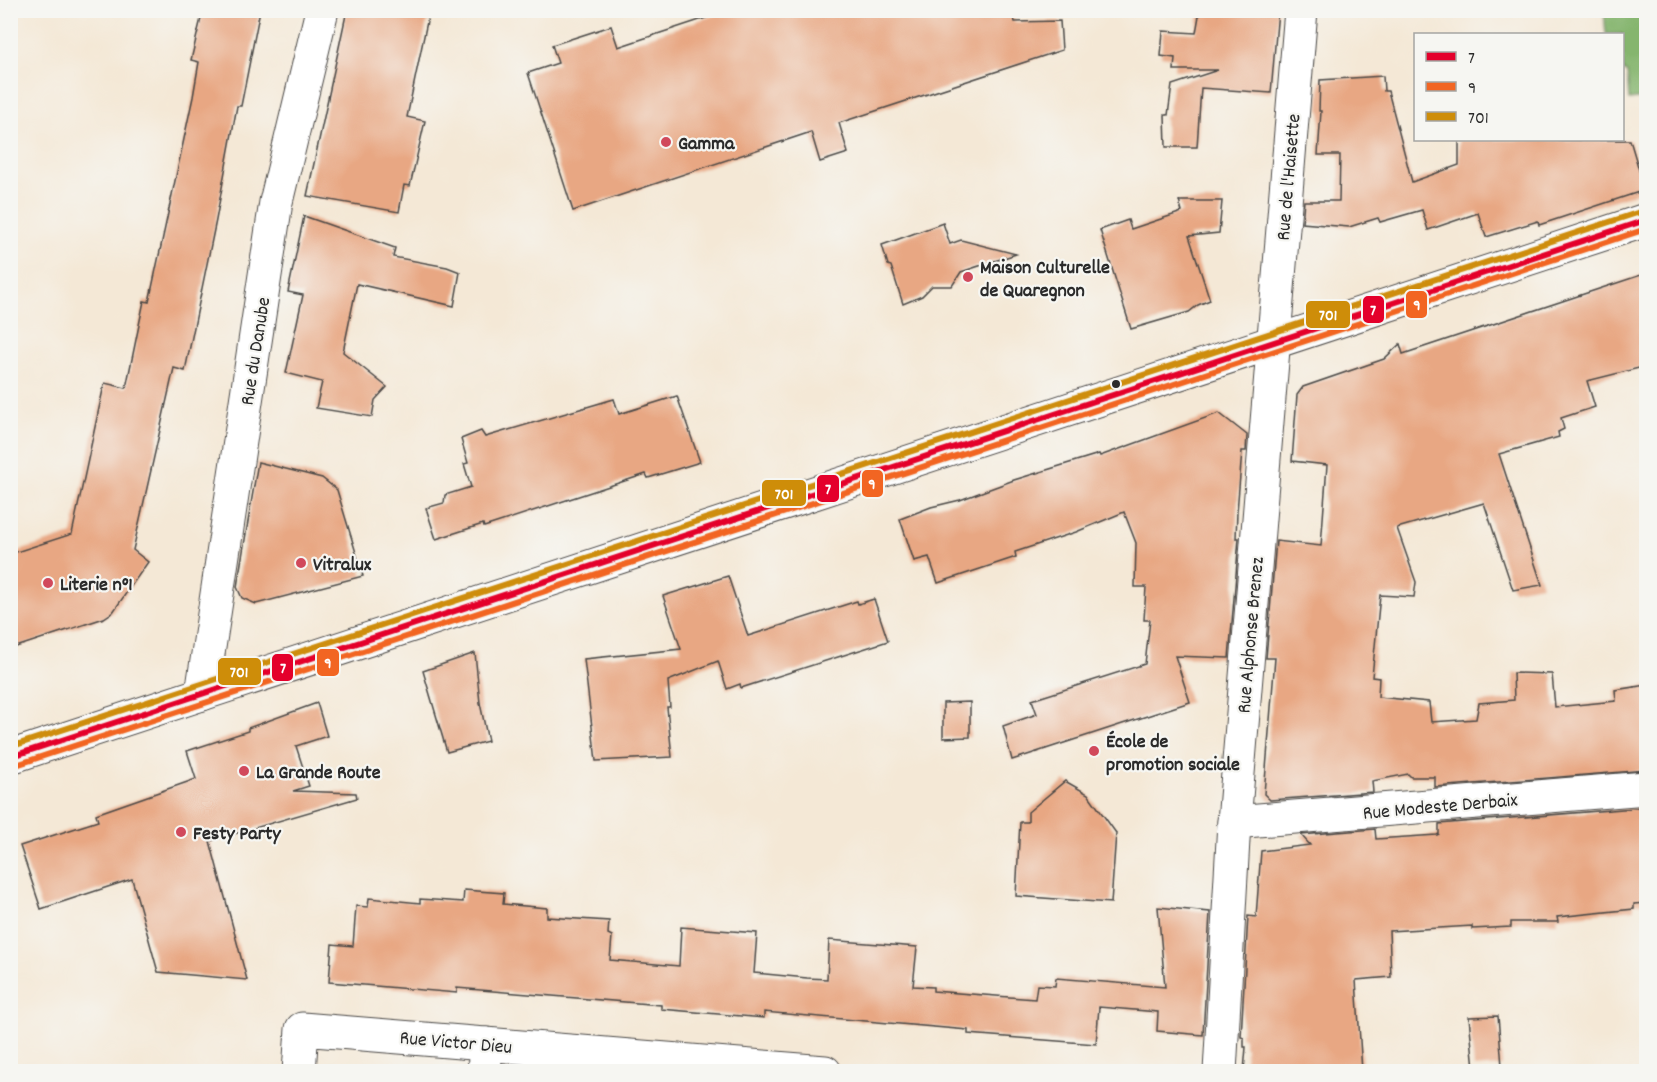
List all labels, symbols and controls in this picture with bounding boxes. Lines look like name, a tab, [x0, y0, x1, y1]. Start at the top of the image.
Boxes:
legend	[1414, 33, 1624, 141]
text: 7	[1468, 47, 1475, 72]
text: 9	[1468, 77, 1476, 102]
text: 701	[1468, 107, 1489, 132]
street label: Rue de l'Haisette	[1270, 112, 1309, 242]
place label: Gamma	[678, 131, 735, 159]
marker: Gamma	[659, 135, 673, 149]
place label: Maison Culturelle de Quaregnon	[980, 255, 1110, 306]
marker: Maison Culturelle de Quaregnon	[961, 270, 975, 284]
line badge: 9	[1405, 290, 1428, 319]
street label: Rue du Danube	[235, 295, 279, 408]
line badge: 7	[1362, 295, 1385, 324]
text: 9	[1413, 295, 1421, 318]
line badge: 701	[1305, 300, 1351, 329]
text: 7	[1370, 300, 1376, 323]
text: 701	[1319, 305, 1337, 328]
unlabelled marker	[1110, 378, 1122, 390]
line badge: 9	[861, 469, 884, 498]
line badge: 7	[816, 474, 840, 503]
text: 9	[868, 474, 876, 497]
line badge: 701	[761, 479, 807, 507]
text: 7	[825, 479, 831, 502]
text: 701	[775, 484, 793, 507]
place label: Vitralux	[313, 552, 372, 580]
street label: Rue Alphonse Brenez	[1231, 555, 1273, 715]
marker: Vitralux	[294, 556, 308, 570]
place label: Literie n°1	[60, 572, 133, 600]
marker: Literie n°1	[41, 576, 55, 590]
line badge: 9	[316, 648, 340, 677]
line badge: 7	[271, 653, 294, 682]
text: 9	[324, 653, 332, 676]
line badge: 701	[217, 657, 262, 686]
text: 7	[280, 658, 286, 681]
text: 701	[230, 662, 248, 685]
place label: École de promotion sociale	[1106, 729, 1240, 780]
marker: École de promotion sociale	[1087, 744, 1101, 758]
place label: La Grande Route	[256, 760, 381, 788]
marker: La Grande Route	[237, 764, 251, 778]
street label: Rue Modeste Derbaix	[1362, 787, 1519, 829]
place label: Festy Party	[193, 821, 281, 849]
marker: Festy Party	[174, 825, 188, 839]
street label: Rue Victor Dieu	[398, 1025, 513, 1063]

